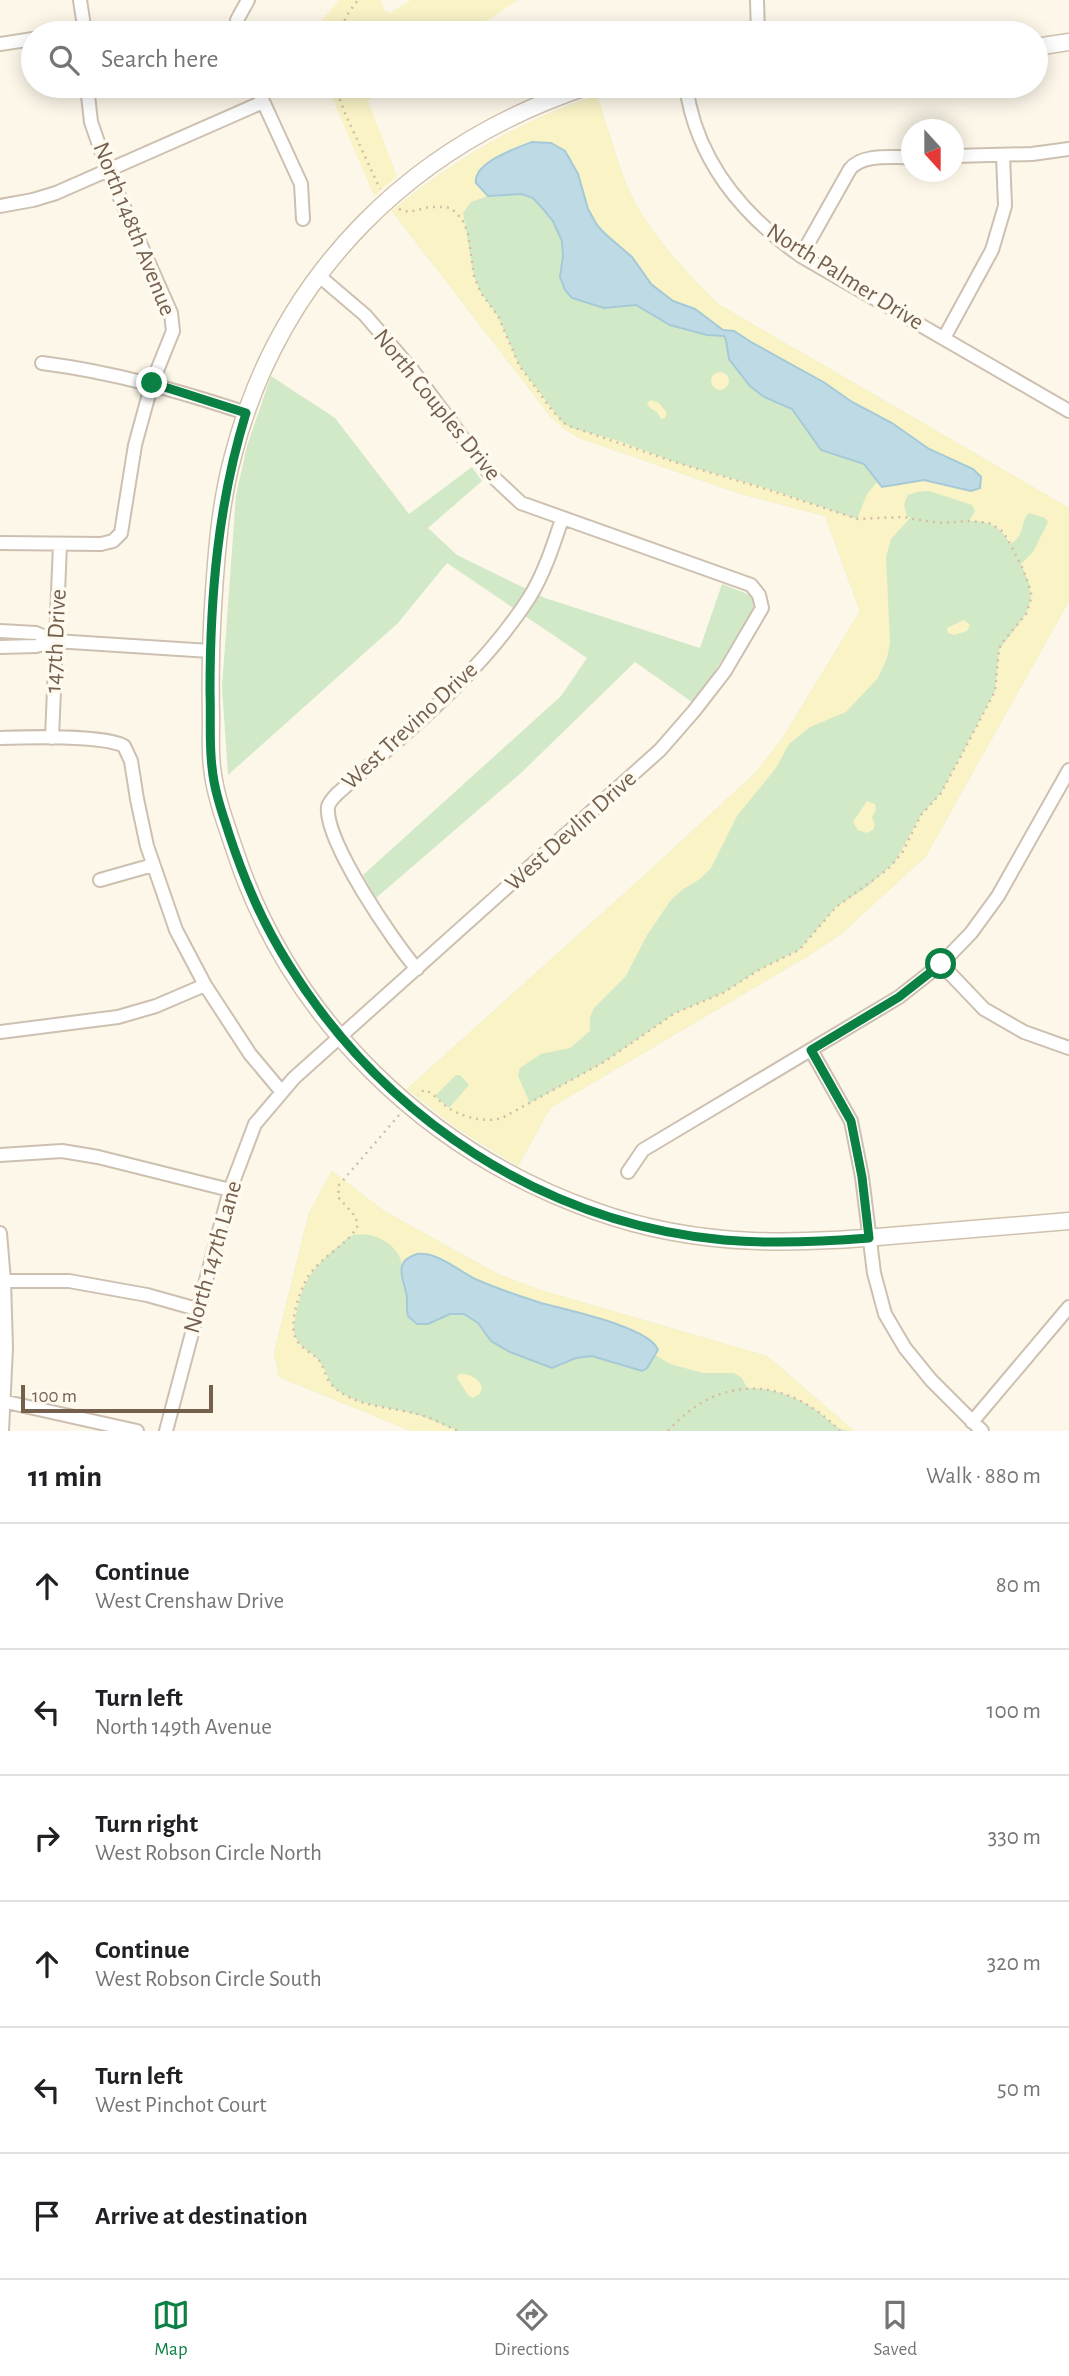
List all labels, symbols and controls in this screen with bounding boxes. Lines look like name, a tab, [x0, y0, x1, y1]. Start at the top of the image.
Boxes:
search box	[21, 21, 1048, 98]
icon: search	[45, 41, 83, 79]
text: Search here	[101, 46, 219, 72]
north arrow	[901, 119, 964, 182]
street label: North 148th Avenue	[88, 139, 180, 319]
street label: North Palmer Drive	[762, 219, 928, 335]
street label: North Couples Drive	[369, 325, 505, 485]
route end	[136, 367, 167, 398]
street label: 147th Drive	[41, 589, 71, 693]
street label: West Trevino Drive	[338, 658, 482, 794]
street label: West Devlin Drive	[501, 766, 641, 896]
route start	[925, 948, 956, 979]
street label: North 147th Lane	[180, 1178, 246, 1336]
scale bar	[21, 1382, 214, 1414]
text: 100 m	[32, 1387, 77, 1406]
text: 11 min	[28, 1462, 102, 1492]
text: Walk · 880 m	[926, 1465, 1041, 1488]
text: Continue	[95, 1559, 190, 1585]
icon: ahead	[28, 1567, 66, 1605]
text: 80 m	[996, 1574, 1041, 1597]
text: West Crenshaw Drive	[95, 1590, 284, 1613]
text: Turn left	[95, 1685, 183, 1711]
icon: left	[28, 1693, 66, 1731]
text: 100 m	[987, 1700, 1041, 1723]
text: North 149th Avenue	[95, 1716, 272, 1739]
text: Turn right	[95, 1811, 198, 1837]
icon: right	[28, 1819, 66, 1857]
text: 330 m	[988, 1826, 1041, 1849]
text: West Robson Circle North	[95, 1842, 322, 1865]
text: Continue	[95, 1937, 190, 1963]
icon: ahead	[28, 1945, 66, 1983]
text: 320 m	[987, 1952, 1041, 1975]
text: West Robson Circle South	[95, 1968, 322, 1991]
text: Turn left	[95, 2063, 183, 2089]
icon: left	[28, 2071, 66, 2109]
text: 50 m	[997, 2078, 1041, 2101]
text: West Pinchot Court	[95, 2094, 266, 2117]
icon: arrive	[28, 2197, 66, 2235]
text: Arrive at destination	[95, 2203, 308, 2229]
tab: Map	[152, 2296, 190, 2361]
tab: Directions	[494, 2296, 570, 2361]
tab: Saved	[874, 2296, 917, 2361]

